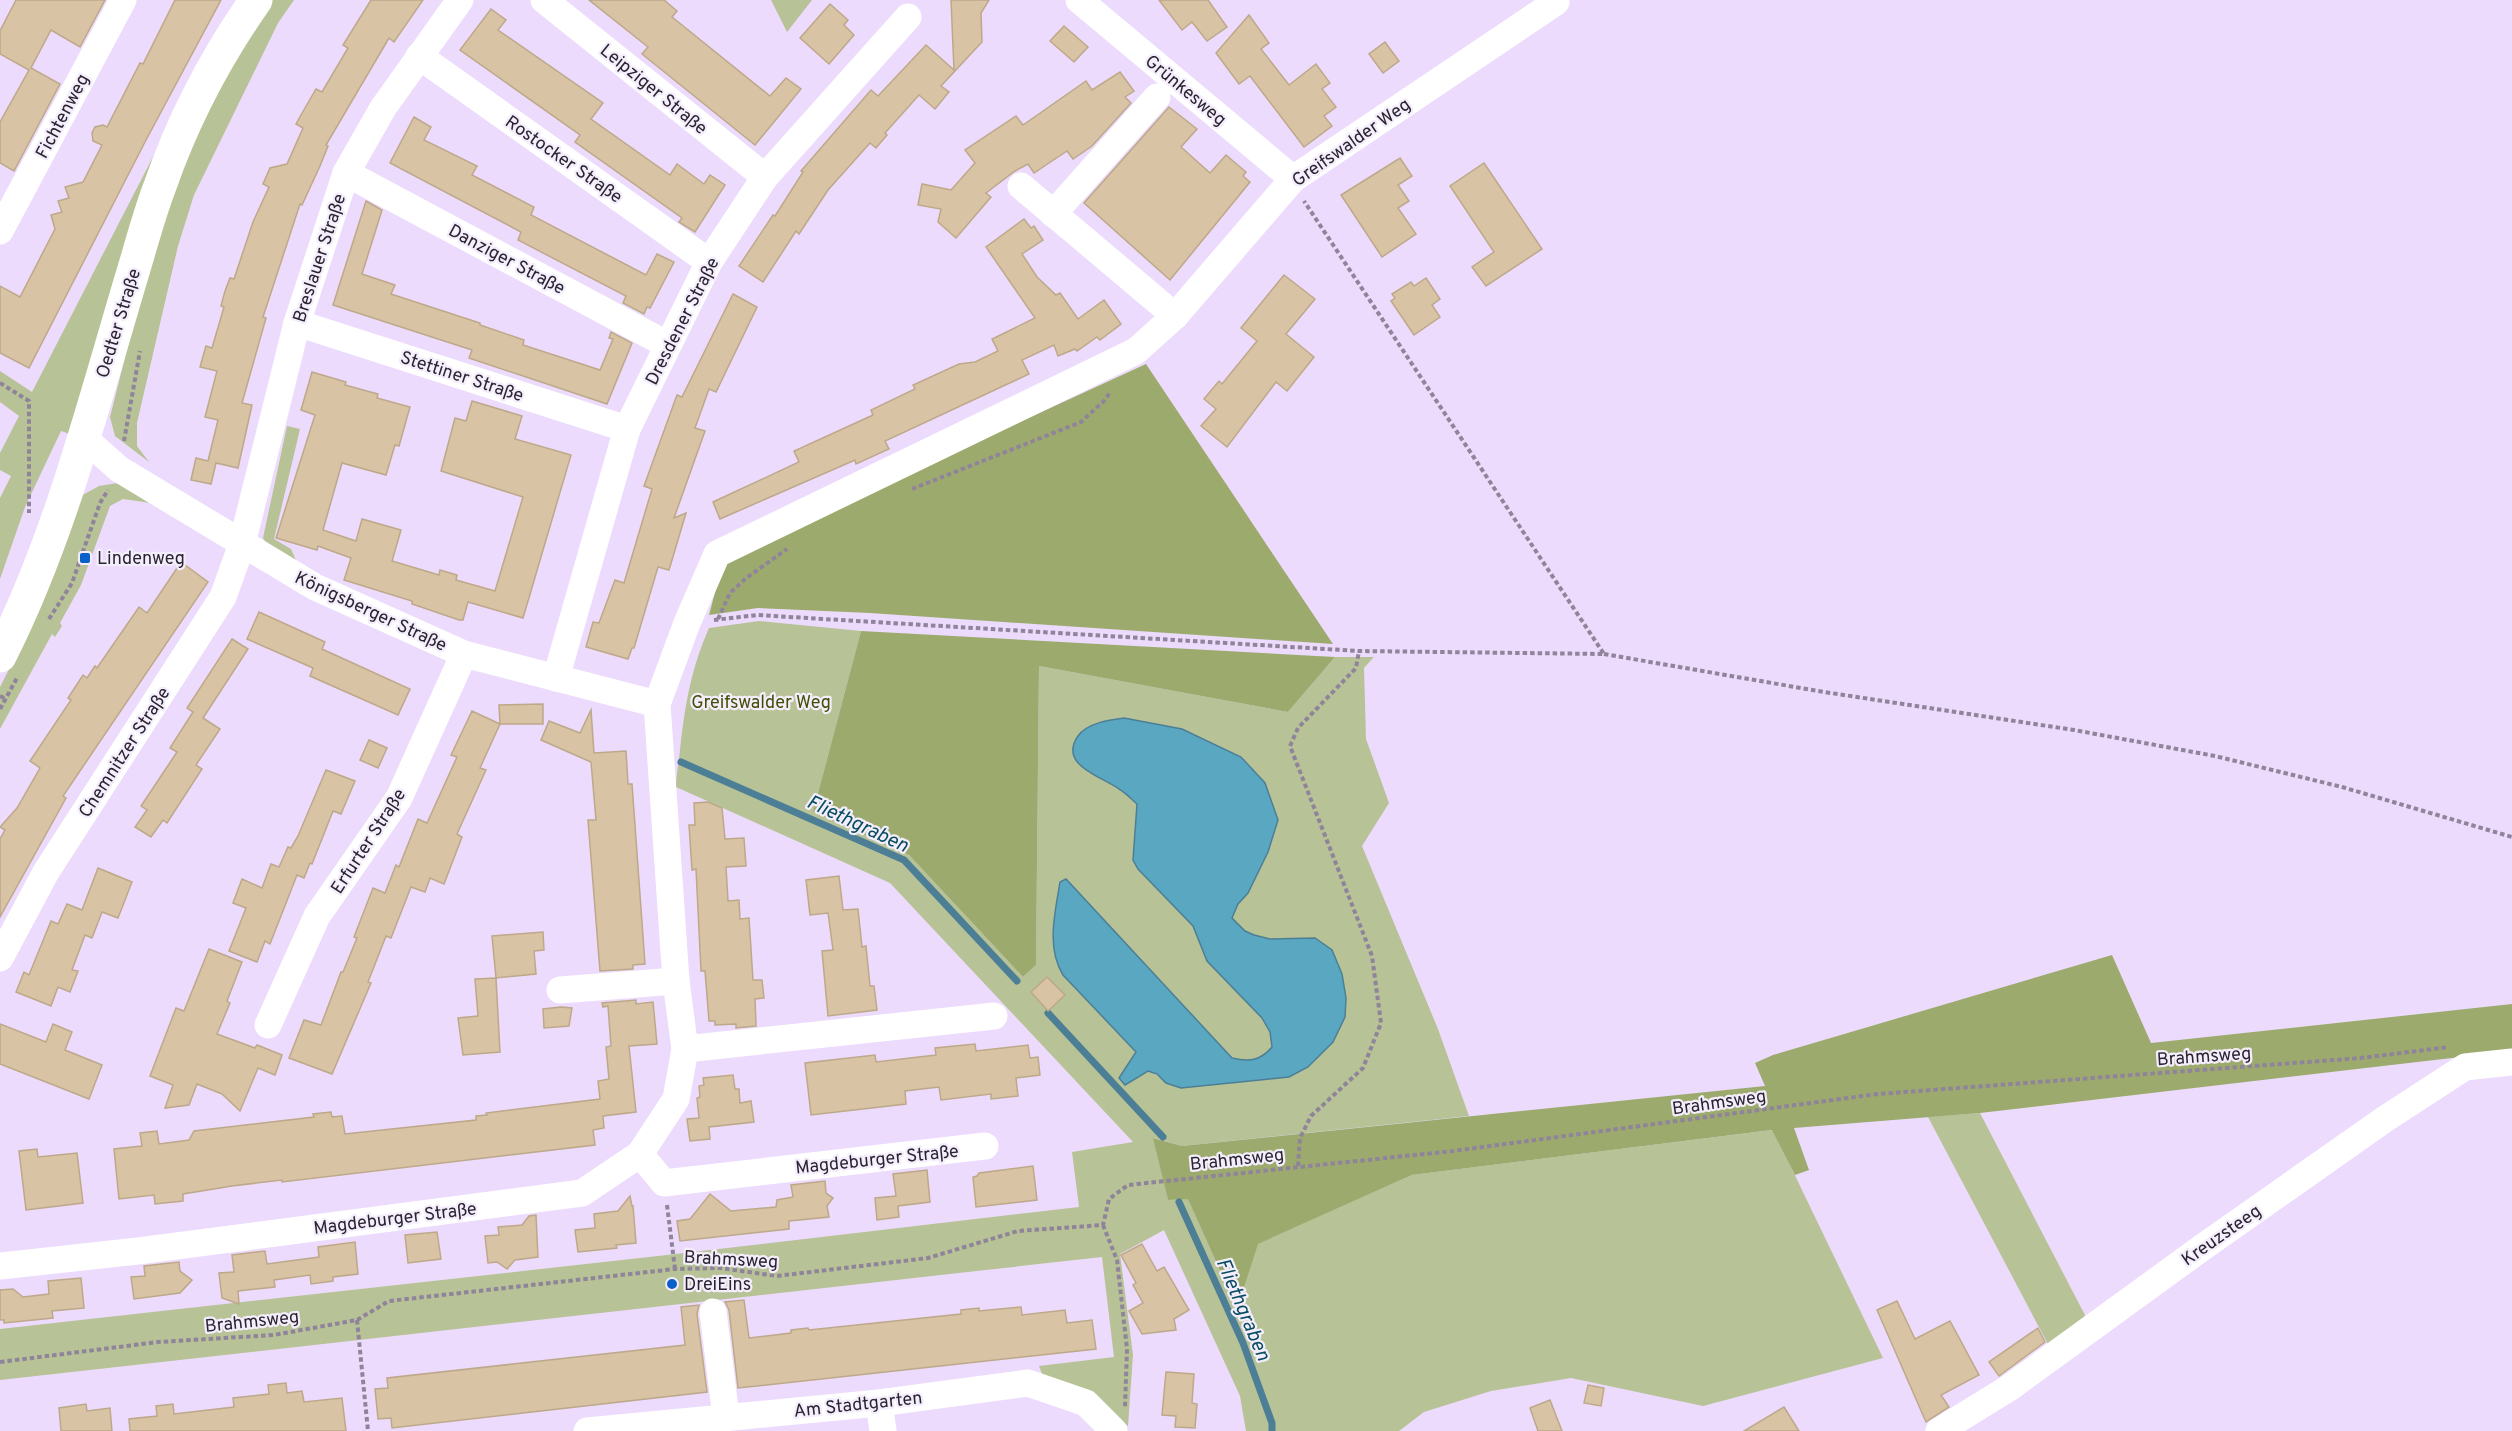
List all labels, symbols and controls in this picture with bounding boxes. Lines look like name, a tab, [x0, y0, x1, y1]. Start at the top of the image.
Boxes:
street label: Leipziger Straße	[595, 40, 711, 140]
street label: Grünkesweg	[1140, 50, 1230, 132]
street label: Fichtenweg	[31, 70, 95, 163]
street label: Greifswalder Weg	[1288, 94, 1416, 193]
street label: Rostocker Straße	[500, 111, 626, 209]
street label: Breslauer Straße	[289, 191, 352, 326]
street label: Danziger Straße	[444, 220, 569, 301]
street label: Dresdener Straße	[641, 254, 725, 390]
street label: Oedter Straße	[92, 266, 147, 381]
street label: Stettiner Straße	[397, 347, 526, 408]
place label: Lindenweg	[97, 548, 185, 571]
marker: Lindenweg	[78, 551, 92, 565]
street label: Königsberger Straße	[291, 567, 450, 658]
street label: Chemnitzer Straße	[74, 683, 176, 822]
park label: Greifswalder Weg	[691, 692, 831, 715]
street label: Erfurter Straße	[327, 785, 412, 899]
water label: Fliethgraben	[802, 790, 912, 860]
street label: Brahmsweg	[2156, 1043, 2252, 1072]
street label: Brahmsweg	[1671, 1086, 1768, 1121]
street label: Magdeburger Straße	[794, 1140, 960, 1181]
street label: Brahmsweg	[1189, 1144, 1285, 1177]
street label: Magdeburger Straße	[312, 1198, 478, 1241]
street label: Kreuzsteeg	[2178, 1200, 2266, 1272]
street label: Brahmsweg	[683, 1247, 779, 1274]
water label: Fliethgraben	[1209, 1254, 1276, 1365]
place label: DreiEins	[684, 1274, 751, 1297]
marker: DreiEins	[665, 1277, 679, 1291]
street label: Brahmsweg	[204, 1306, 300, 1339]
street label: Am Stadtgarten	[793, 1387, 924, 1424]

